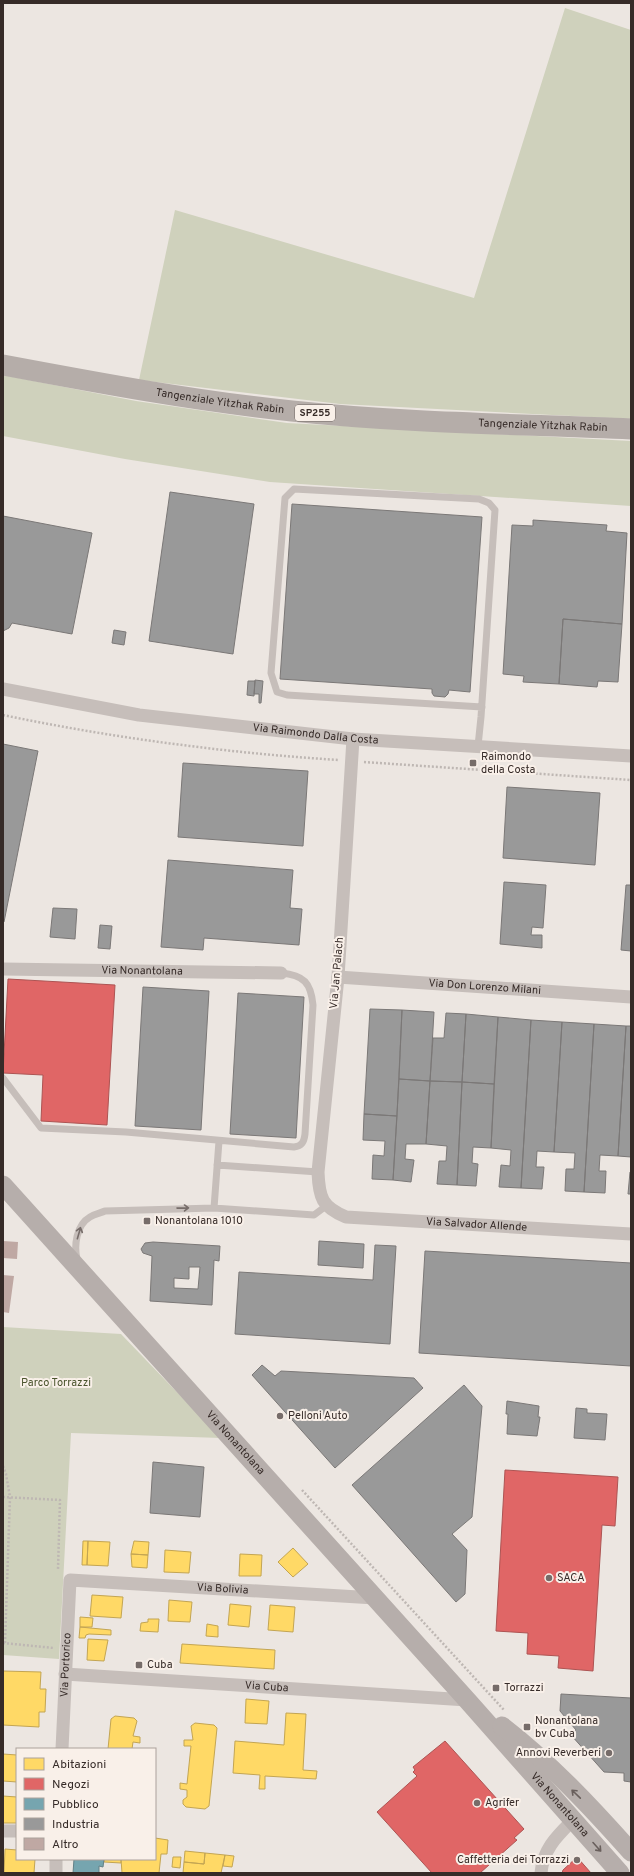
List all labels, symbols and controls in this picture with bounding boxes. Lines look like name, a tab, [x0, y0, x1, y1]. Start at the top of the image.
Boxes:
street label: Tangenziale Yitzhak Rabin	[155, 386, 285, 417]
road number: SP255	[295, 405, 335, 421]
street label: Tangenziale Yitzhak Rabin	[478, 416, 608, 435]
street label: Via Raimondo Dalla Costa	[252, 721, 379, 748]
place label: Raimondo della Costa	[481, 750, 536, 777]
marker: Raimondo della Costa	[468, 758, 478, 768]
street label: Via Jan Palach	[327, 936, 347, 1010]
street label: Via Nonantolana	[101, 963, 183, 979]
street label: Via Don Lorenzo Milani	[428, 976, 541, 998]
one-way arrow	[176, 1205, 189, 1212]
place label: Nonantolana 1010	[155, 1214, 243, 1228]
street label: Via Salvador Allende	[425, 1215, 528, 1235]
marker: Nonantolana 1010	[142, 1216, 152, 1226]
one-way arrow	[76, 1227, 83, 1240]
park label: Parco Torrazzi	[21, 1376, 91, 1390]
street label: Via Nonantolana	[203, 1408, 268, 1478]
place label: Pelloni Auto	[288, 1409, 348, 1423]
marker: Pelloni Auto	[275, 1411, 285, 1421]
place label: SACA	[557, 1571, 585, 1585]
marker: SACA	[544, 1573, 554, 1583]
street label: Via Bolivia	[196, 1580, 249, 1598]
street label: Via Portorico	[57, 1632, 74, 1698]
place label: Cuba	[147, 1658, 173, 1672]
marker: Cuba	[134, 1660, 144, 1670]
street label: Via Cuba	[244, 1679, 289, 1695]
place label: Torrazzi	[504, 1681, 543, 1695]
marker: Torrazzi	[491, 1683, 501, 1693]
place label: Nonantolana bv Cuba	[535, 1714, 598, 1741]
marker: Nonantolana bv Cuba	[522, 1722, 532, 1732]
place label: Annovi Reverberi	[516, 1746, 601, 1760]
legend	[16, 1748, 156, 1860]
marker: Annovi Reverberi	[604, 1748, 614, 1758]
text: Abitazioni	[52, 1757, 106, 1773]
street label: Via Nonantolana	[527, 1770, 592, 1840]
text: Negozi	[52, 1777, 90, 1793]
one-way arrow	[571, 1789, 581, 1799]
place label: Agrifer	[485, 1796, 520, 1810]
text: Pubblico	[52, 1797, 99, 1813]
marker: Agrifer	[472, 1798, 482, 1808]
text: Industria	[52, 1817, 99, 1833]
text: Altro	[52, 1837, 79, 1853]
one-way arrow	[592, 1841, 601, 1851]
place label: Caffetteria dei Torrazzi	[457, 1853, 569, 1867]
marker: Caffetteria dei Torrazzi	[572, 1855, 582, 1865]

